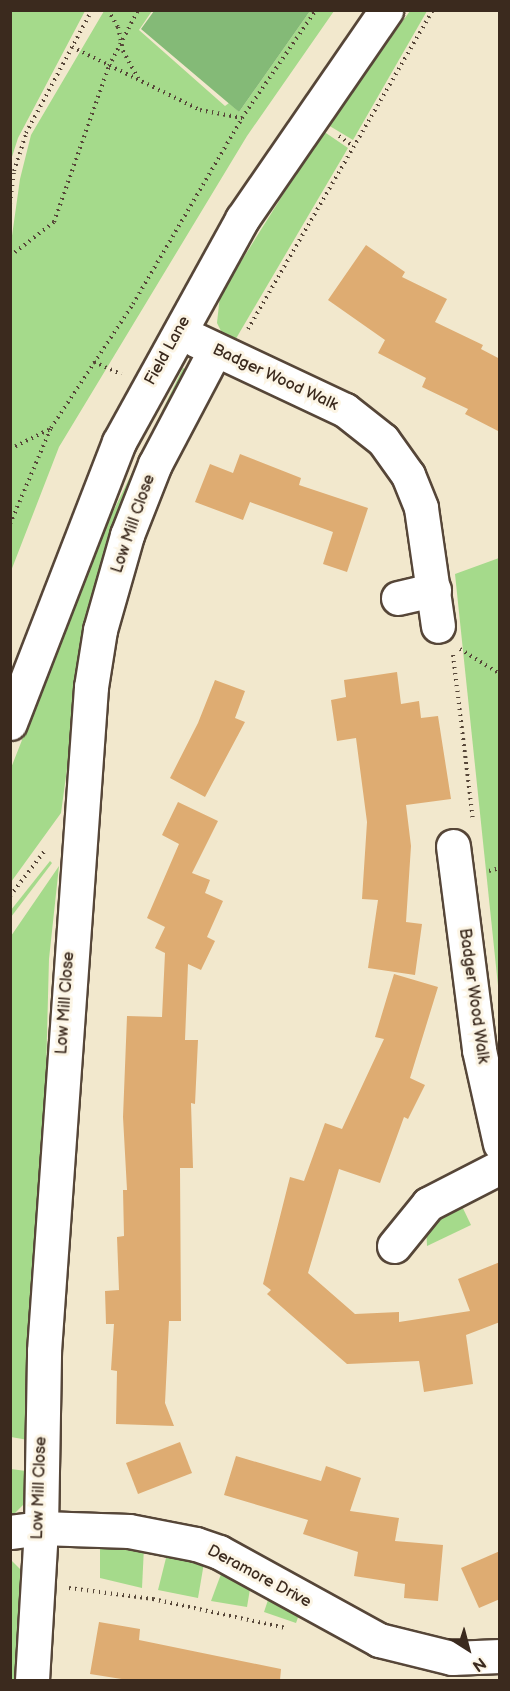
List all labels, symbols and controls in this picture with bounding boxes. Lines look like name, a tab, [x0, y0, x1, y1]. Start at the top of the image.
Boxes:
street label: Field Lane	[141, 313, 195, 389]
street label: Badger Wood Walk	[209, 340, 341, 416]
street label: Low Mill Close	[108, 472, 160, 576]
street label: Badger Wood Walk	[454, 927, 492, 1065]
street label: Low Mill Close	[53, 951, 79, 1055]
street label: Low Mill Close	[29, 1436, 51, 1540]
street label: Deramore Drive	[204, 1542, 314, 1612]
north arrow	[438, 1619, 498, 1679]
text: N	[468, 1653, 489, 1675]

